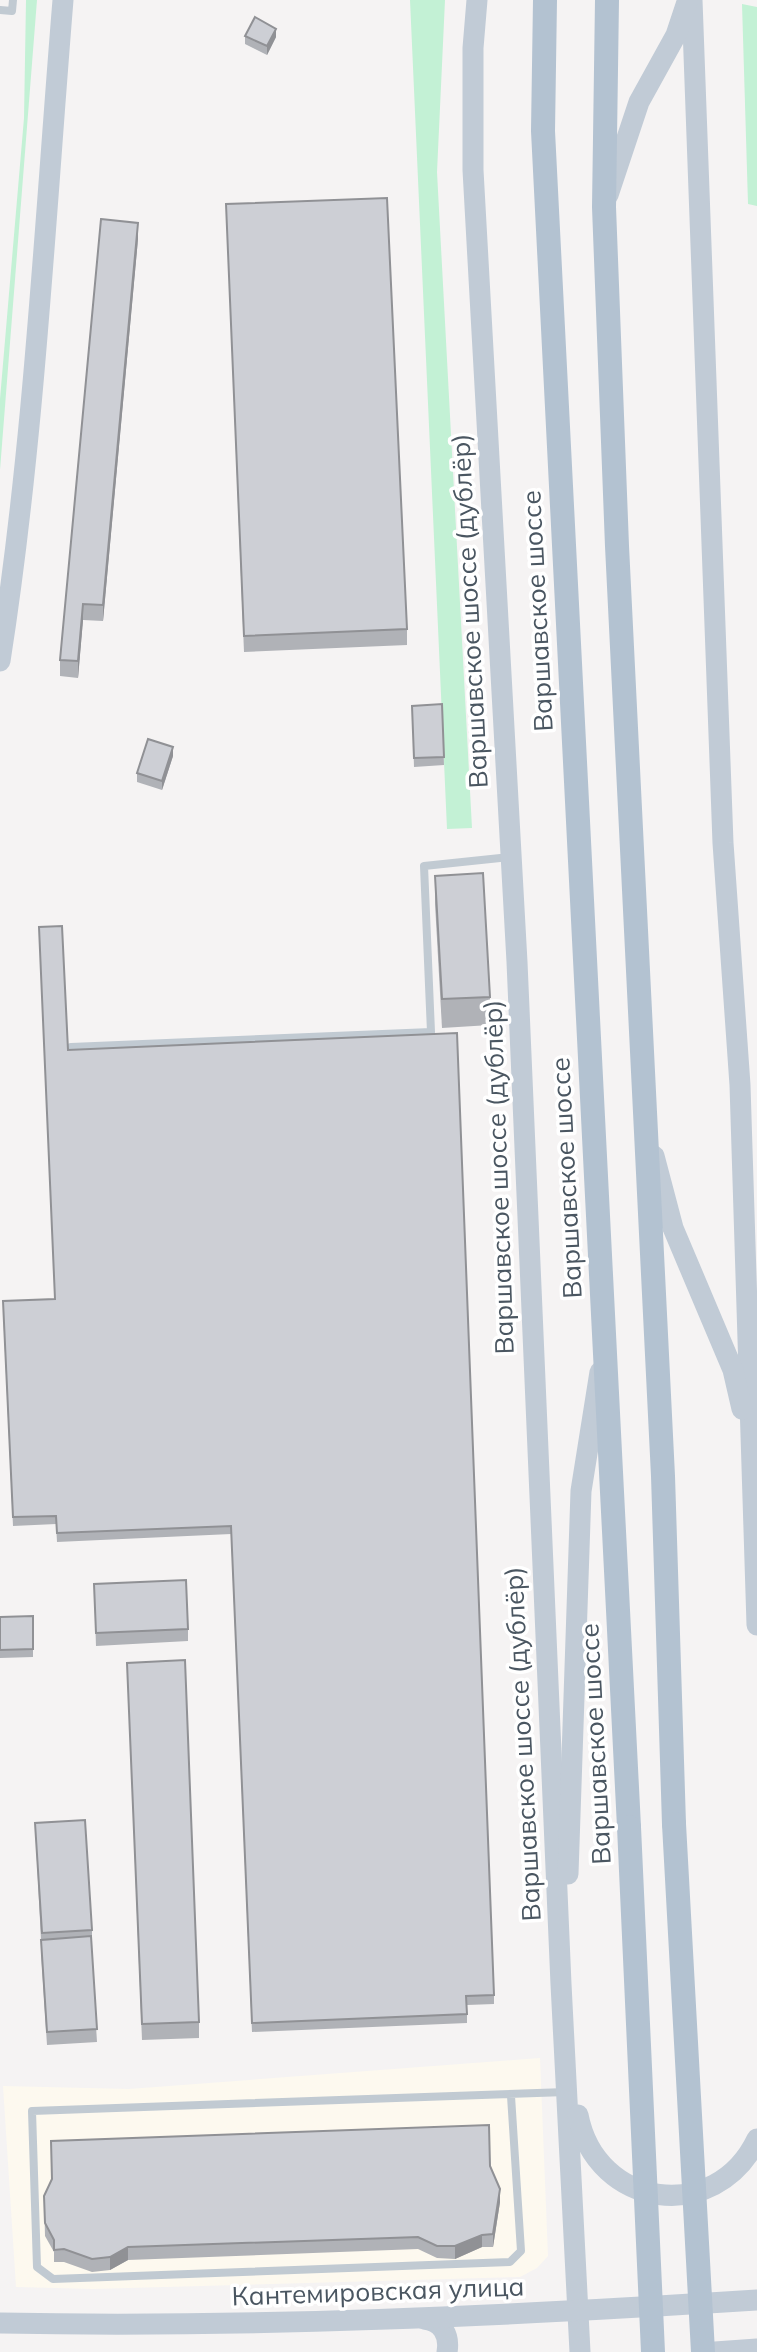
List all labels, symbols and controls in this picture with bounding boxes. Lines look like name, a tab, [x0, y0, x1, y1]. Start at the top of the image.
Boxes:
street label: Варшавское шоссе (дублёр)	[443, 433, 495, 789]
street label: Варшавское шоссе	[514, 490, 560, 732]
street label: Варшавское шоссе (дублёр)	[475, 999, 521, 1355]
street label: Варшавское шоссе	[543, 1057, 589, 1299]
street label: Варшавское шоссе (дублёр)	[496, 1566, 548, 1922]
street label: Варшавское шоссе	[572, 1623, 618, 1865]
street label: Кантемировская улица	[231, 2269, 525, 2313]

